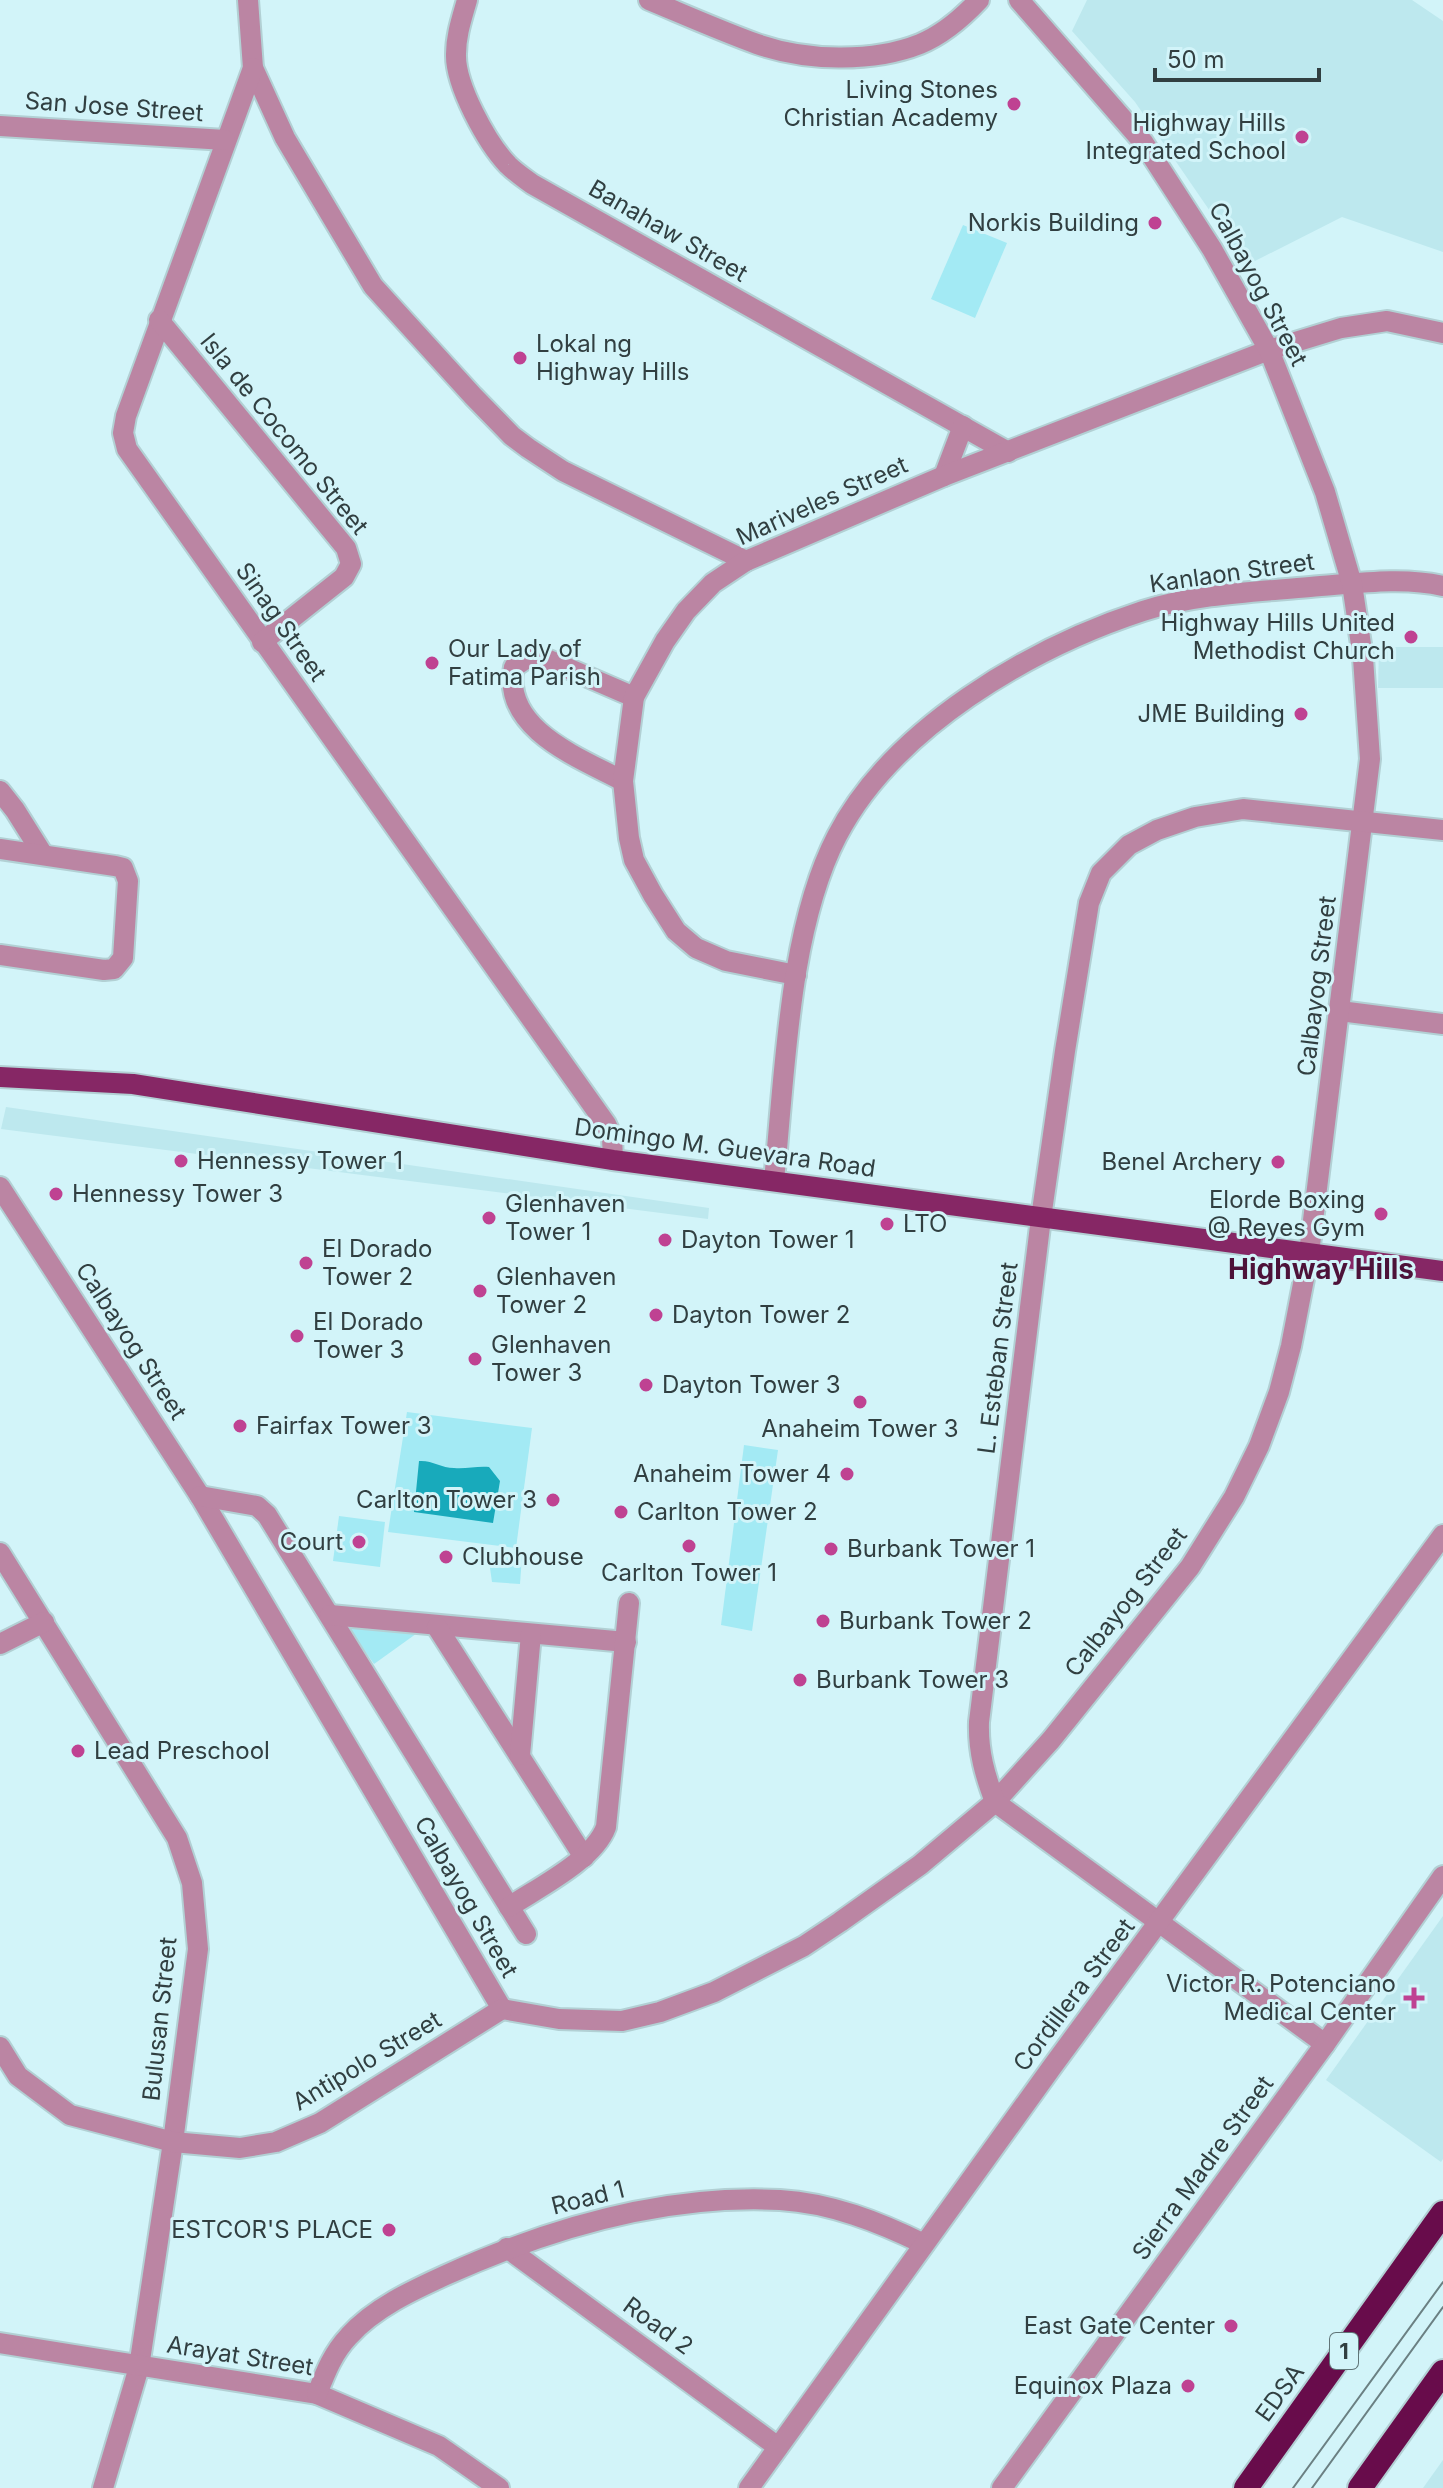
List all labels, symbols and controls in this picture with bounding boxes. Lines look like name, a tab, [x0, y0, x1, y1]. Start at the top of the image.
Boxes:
scale bar	[1155, 32, 1319, 82]
text: 50 m	[1167, 45, 1225, 74]
place label: Living Stones Christian Academy	[783, 75, 998, 132]
street label: San Jose Street	[24, 86, 204, 127]
marker: Living Stones Christian Academy	[1005, 95, 1023, 113]
place label: Highway Hills Integrated School	[1086, 108, 1286, 165]
marker: Highway Hills Integrated School	[1293, 128, 1311, 146]
street label: Banahaw Street	[584, 173, 753, 288]
street label: Calbayog Street	[1203, 197, 1314, 371]
place label: Norkis Building	[968, 208, 1139, 237]
marker: Norkis Building	[1146, 214, 1164, 232]
street label: Isla de Cocomo Street	[194, 327, 375, 540]
place label: Lokal ng Highway Hills	[536, 329, 690, 386]
marker: Lokal ng Highway Hills	[511, 349, 529, 367]
street label: Mariveles Street	[732, 450, 912, 551]
street label: Kanlaon Street	[1148, 547, 1316, 598]
street label: Sinag Street	[230, 557, 333, 687]
place label: Highway Hills United Methodist Church	[1161, 608, 1395, 665]
marker: Highway Hills United Methodist Church	[1402, 628, 1420, 646]
place label: Our Lady of Fatima Parish	[448, 634, 601, 691]
marker: Our Lady of Fatima Parish	[423, 654, 441, 672]
place label: JME Building	[1138, 699, 1285, 728]
marker: JME Building	[1292, 705, 1310, 723]
street label: Calbayog Street	[1291, 894, 1342, 1078]
street label: Domingo M. Guevara Road	[573, 1112, 877, 1183]
place label: Hennessy Tower 1	[197, 1146, 403, 1175]
place label: Benel Archery	[1102, 1147, 1262, 1176]
marker: Hennessy Tower 1	[172, 1152, 190, 1170]
marker: Benel Archery	[1269, 1153, 1287, 1171]
place label: Hennessy Tower 3	[72, 1179, 283, 1208]
marker: Hennessy Tower 3	[47, 1185, 65, 1203]
place label: Elorde Boxing @ Reyes Gym	[1208, 1185, 1365, 1242]
place label: Glenhaven Tower 1	[505, 1189, 625, 1246]
marker: Elorde Boxing @ Reyes Gym	[1372, 1205, 1390, 1223]
marker: Glenhaven Tower 1	[480, 1209, 498, 1227]
place label: LTO	[903, 1209, 947, 1238]
marker: LTO	[878, 1215, 896, 1233]
place label: Dayton Tower 1	[681, 1225, 855, 1254]
marker: Dayton Tower 1	[656, 1231, 674, 1249]
place label: El Dorado Tower 2	[322, 1234, 432, 1291]
district label: Highway Hills	[1228, 1252, 1414, 1286]
marker: El Dorado Tower 2	[297, 1254, 315, 1272]
street label: Calbayog Street	[70, 1257, 193, 1425]
street label: L. Esteban Street	[971, 1260, 1024, 1455]
place label: Glenhaven Tower 2	[496, 1262, 616, 1319]
marker: Glenhaven Tower 2	[471, 1282, 489, 1300]
place label: Dayton Tower 2	[672, 1300, 850, 1329]
marker: Dayton Tower 2	[647, 1306, 665, 1324]
place label: El Dorado Tower 3	[313, 1307, 423, 1364]
marker: El Dorado Tower 3	[288, 1327, 306, 1345]
place label: Glenhaven Tower 3	[491, 1330, 611, 1387]
marker: Glenhaven Tower 3	[466, 1350, 484, 1368]
place label: Dayton Tower 3	[662, 1370, 841, 1399]
marker: Dayton Tower 3	[637, 1376, 655, 1394]
marker: Anaheim Tower 3	[851, 1393, 869, 1411]
place label: Fairfax Tower 3	[256, 1411, 432, 1440]
place label: Anaheim Tower 3	[761, 1414, 959, 1443]
marker: Fairfax Tower 3	[231, 1417, 249, 1435]
place label: Anaheim Tower 4	[633, 1459, 831, 1488]
marker: Anaheim Tower 4	[838, 1465, 856, 1483]
place label: Carlton Tower 3	[356, 1485, 537, 1514]
marker: Carlton Tower 3	[544, 1491, 562, 1509]
place label: Carlton Tower 2	[637, 1497, 818, 1526]
marker: Carlton Tower 2	[612, 1503, 630, 1521]
street label: Calbayog Street	[1058, 1521, 1193, 1682]
place label: Court	[280, 1527, 343, 1556]
marker: Court	[350, 1533, 368, 1551]
place label: Burbank Tower 1	[847, 1534, 1035, 1563]
marker: Carlton Tower 1	[680, 1537, 698, 1555]
marker: Burbank Tower 1	[822, 1540, 840, 1558]
place label: Clubhouse	[462, 1542, 584, 1571]
marker: Clubhouse	[437, 1548, 455, 1566]
place label: Carlton Tower 1	[601, 1558, 777, 1587]
place label: Burbank Tower 2	[839, 1606, 1032, 1635]
marker: Burbank Tower 2	[814, 1612, 832, 1630]
place label: Burbank Tower 3	[816, 1665, 1009, 1694]
marker: Burbank Tower 3	[791, 1671, 809, 1689]
place label: Lead Preschool	[94, 1736, 270, 1765]
marker: Lead Preschool	[69, 1742, 87, 1760]
street label: Calbayog Street	[409, 1811, 524, 1983]
street label: Cordillera Street	[1007, 1913, 1141, 2077]
street label: Bulusan Street	[136, 1935, 183, 2102]
place label: Victor R. Potenciano Medical Center	[1166, 1969, 1396, 2026]
marker: Victor R. Potenciano Medical Center	[1403, 1987, 1425, 2009]
street label: Antipolo Street	[287, 2005, 446, 2116]
street label: Sierra Madre Street	[1126, 2070, 1279, 2266]
street label: Road 1	[548, 2174, 627, 2221]
place label: ESTCOR'S PLACE	[171, 2215, 373, 2244]
marker: ESTCOR'S PLACE	[380, 2221, 398, 2239]
street label: Road 2	[618, 2291, 699, 2361]
place label: East Gate Center	[1024, 2311, 1215, 2340]
marker: East Gate Center	[1222, 2317, 1240, 2335]
street label: Arayat Street	[165, 2330, 316, 2381]
road number: 1	[1330, 2333, 1358, 2369]
street label: EDSA	[1249, 2358, 1310, 2427]
place label: Equinox Plaza	[1014, 2371, 1172, 2400]
marker: Equinox Plaza	[1179, 2377, 1197, 2395]

